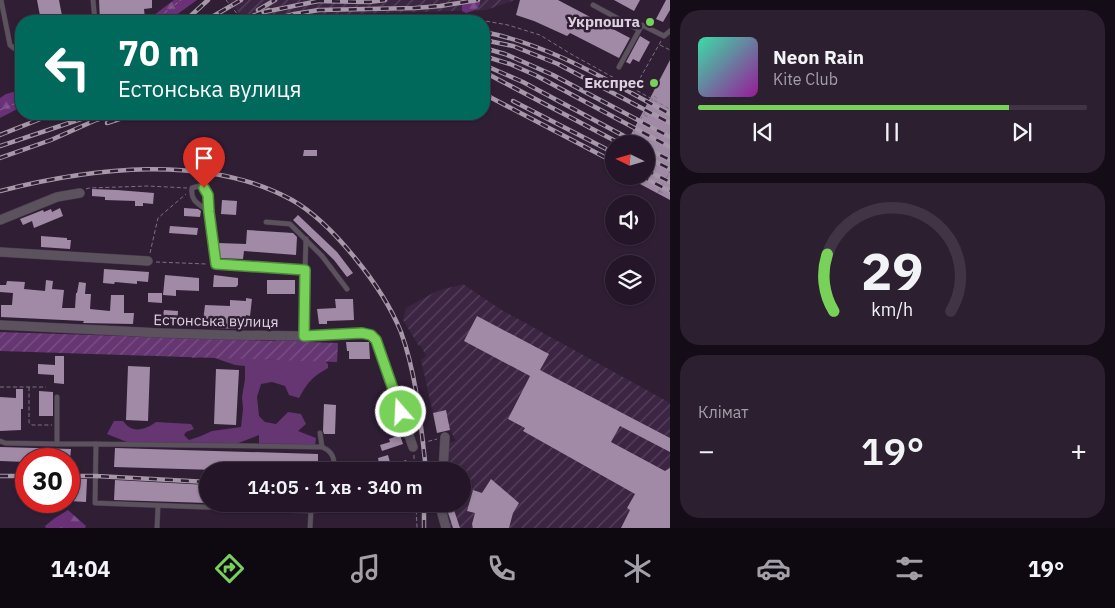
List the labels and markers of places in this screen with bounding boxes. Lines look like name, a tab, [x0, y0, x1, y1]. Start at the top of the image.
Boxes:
place label: Укрпошта	[567, 12, 640, 31]
marker: Укрпошта	[644, 16, 656, 28]
place label: Експрес	[584, 73, 644, 92]
marker: Експрес	[648, 77, 660, 89]
pin	[183, 137, 225, 188]

